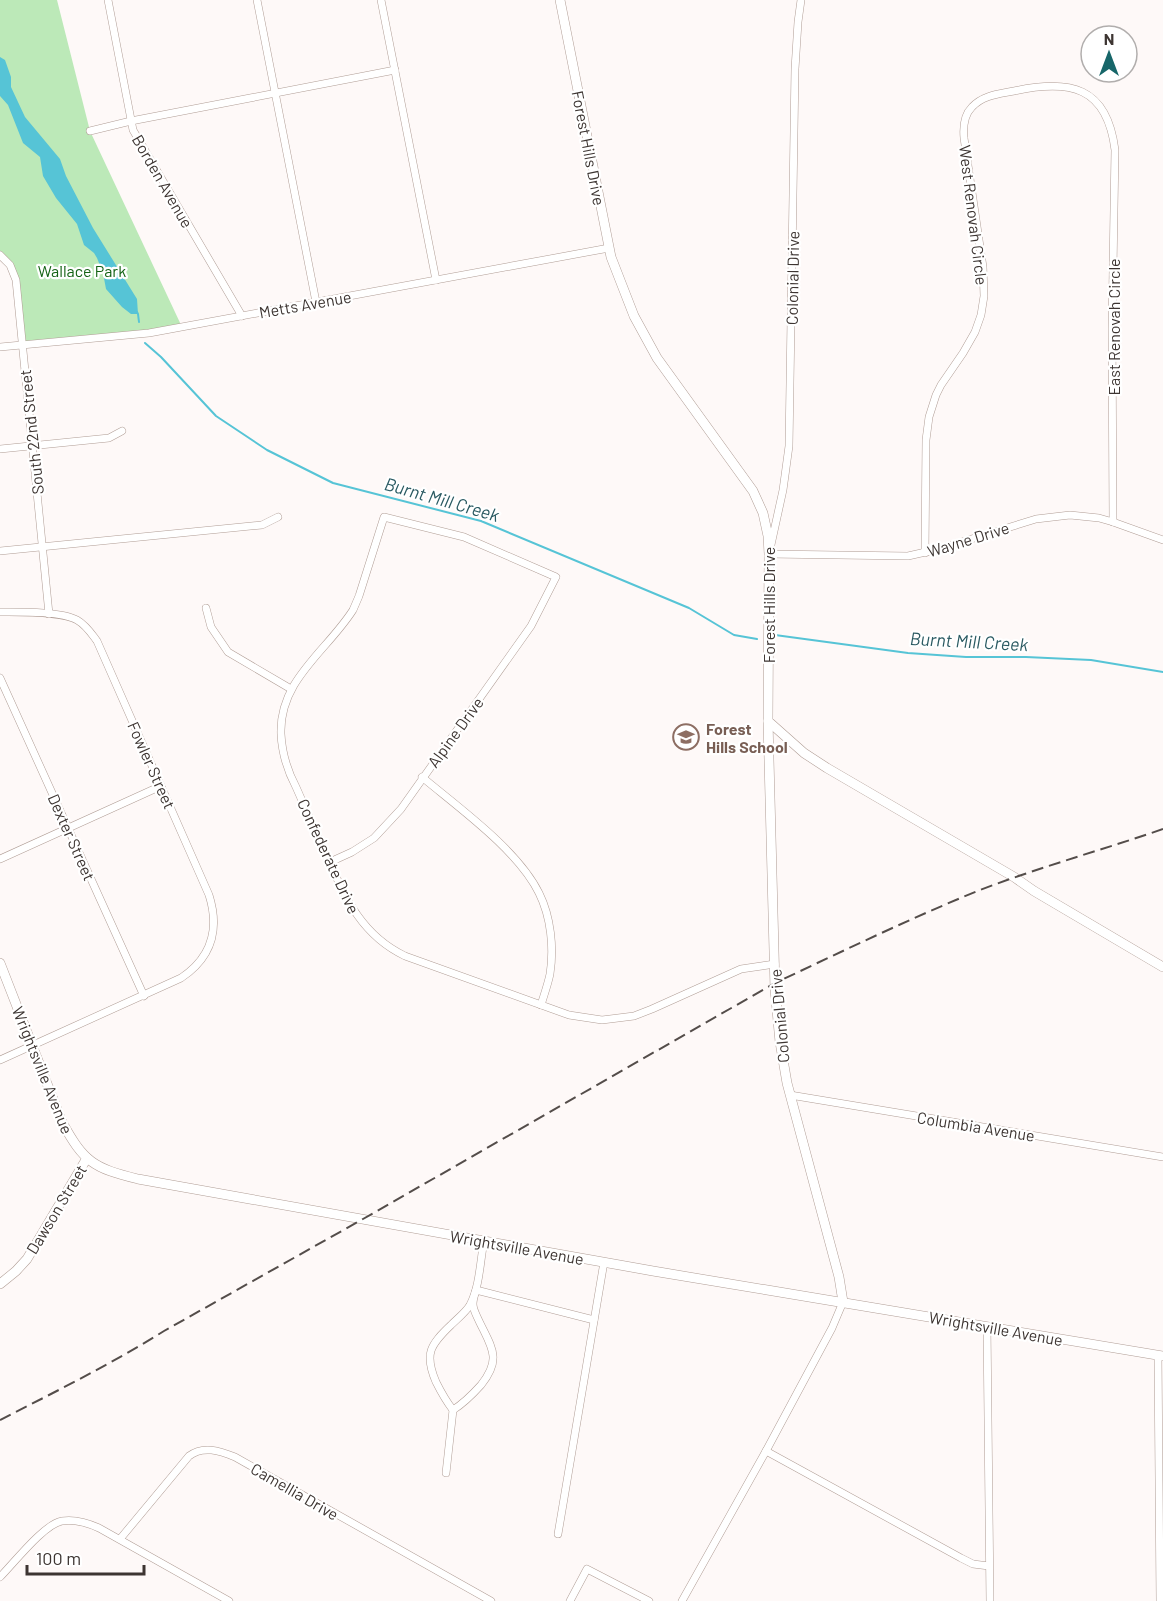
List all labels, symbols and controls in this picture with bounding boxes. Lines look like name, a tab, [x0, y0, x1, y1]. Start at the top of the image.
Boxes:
north arrow	[1079, 24, 1139, 84]
text: N	[1104, 29, 1114, 48]
street label: Forest Hills Drive	[569, 89, 609, 207]
street label: Borden Avenue	[129, 131, 197, 231]
street label: West Renovah Circle	[956, 144, 992, 286]
street label: Colonial Drive	[782, 231, 802, 325]
street label: East Renovah Circle	[1104, 258, 1123, 396]
park label: Wallace Park	[38, 261, 126, 280]
street label: Metts Avenue	[257, 287, 353, 321]
street label: South 22nd Street	[15, 369, 47, 495]
water label: Burnt Mill Creek	[382, 472, 502, 526]
street label: Wayne Drive	[925, 518, 1011, 560]
street label: Forest Hills Drive	[759, 547, 778, 663]
water label: Burnt Mill Creek	[909, 627, 1029, 655]
street label: Alpine Drive	[423, 693, 487, 771]
street label: Fowler Street	[124, 719, 180, 811]
place label: Forest Hills School	[706, 719, 788, 756]
school or university icon: Forest Hills School	[671, 722, 701, 752]
street label: Dexter Street	[44, 791, 100, 883]
street label: Confederate Drive	[294, 796, 364, 916]
street label: Colonial Drive	[765, 968, 793, 1064]
street label: Wrightsville Avenue	[9, 1004, 77, 1136]
street label: Columbia Avenue	[916, 1107, 1036, 1145]
street label: Dawson Street	[22, 1161, 90, 1257]
street label: Wrightsville Avenue	[449, 1226, 585, 1268]
street label: Wrightsville Avenue	[928, 1307, 1064, 1349]
street label: Camellia Drive	[248, 1458, 342, 1524]
scale bar	[27, 1538, 144, 1576]
text: 100 m	[36, 1547, 81, 1569]

